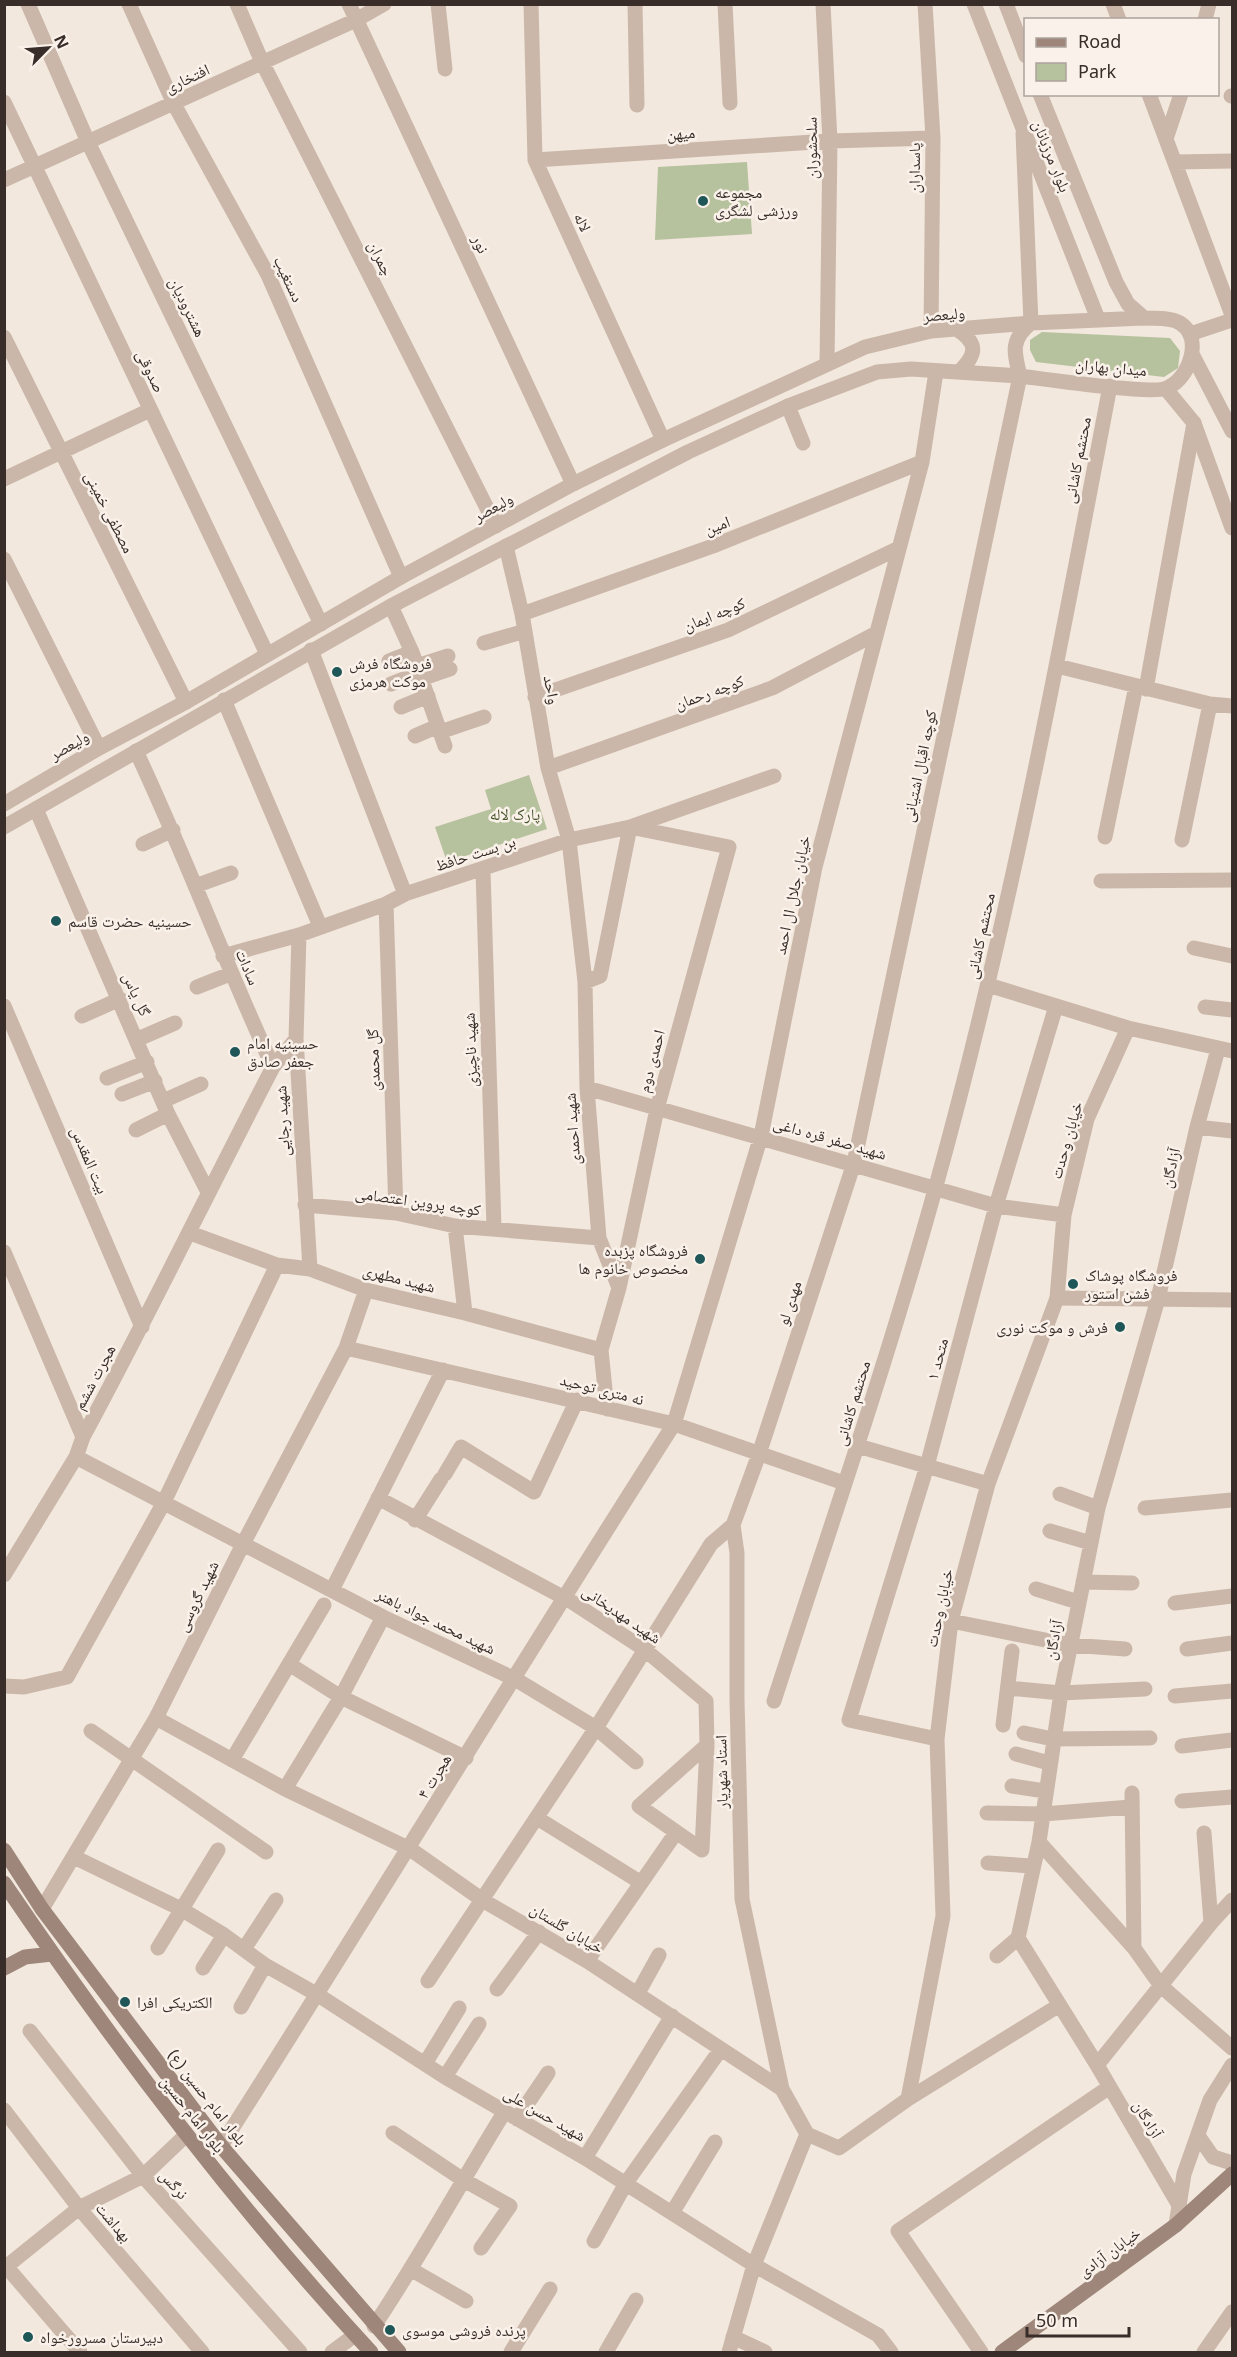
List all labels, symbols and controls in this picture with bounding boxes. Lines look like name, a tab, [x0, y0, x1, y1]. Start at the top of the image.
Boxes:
north arrow	[18, 18, 78, 78]
legend	[1024, 18, 1219, 96]
text: Road	[1078, 29, 1121, 53]
text: N	[49, 31, 74, 52]
street label: افتخاری	[161, 58, 213, 98]
text: Park	[1078, 59, 1116, 83]
street label: سلحشوران	[799, 117, 823, 179]
street label: بلوار مرزبانان	[1028, 117, 1076, 195]
street label: میهن	[666, 121, 696, 145]
street label: پاسداران	[903, 142, 925, 193]
place label: مجموعه ورزشی لشگری	[715, 181, 798, 221]
marker: مجموعه ورزشی لشگری	[696, 194, 710, 208]
street label: لاله	[569, 209, 597, 235]
street label: نور	[467, 230, 495, 257]
street label: چمران	[363, 237, 399, 279]
street label: دستغیب	[269, 252, 309, 306]
street label: هشترودیان	[164, 273, 212, 341]
street label: ولیعصر	[921, 301, 966, 327]
street label: صدوقی	[131, 346, 171, 396]
street label: میدان بهاران	[1074, 353, 1148, 381]
street label: محتشم کاشانی	[1058, 415, 1096, 505]
street label: مصطفی خمینی	[80, 467, 140, 557]
street label: ولیعصر	[468, 487, 517, 527]
street label: امین	[701, 510, 733, 540]
street label: کوچه ایمان	[680, 591, 749, 636]
place label: فروشگاه فرش موکت هرمزی	[349, 652, 432, 692]
marker: فروشگاه فرش موکت هرمزی	[330, 665, 344, 679]
street label: کوچه رحمان	[671, 669, 747, 715]
street label: واحد	[539, 674, 565, 706]
street label: کوچه اقبال اشتیانی	[896, 708, 942, 824]
street label: ولیعصر	[44, 725, 93, 766]
park label: پارک لاله	[490, 803, 540, 825]
street label: بن بست حافظ	[432, 830, 518, 876]
street label: خیابان جلال ال احمد	[769, 833, 815, 957]
street label: محتشم کاشانی	[960, 891, 1000, 981]
place label: حسینیه حضرت قاسم	[68, 910, 192, 932]
marker: حسینیه حضرت قاسم	[49, 914, 63, 928]
street label: سادات	[231, 946, 265, 988]
street label: گل یاس	[118, 969, 157, 1020]
street label: شهید ناچیزی	[458, 1012, 482, 1088]
street label: احمدی دوم	[632, 1027, 670, 1095]
street label: گل محمدی	[361, 1028, 385, 1092]
place label: حسینیه امام جعفر صادق	[247, 1032, 318, 1072]
marker: حسینیه امام جعفر صادق	[228, 1045, 242, 1059]
street label: شهید رجایی	[269, 1085, 295, 1157]
street label: شهید احمدی	[559, 1092, 585, 1166]
street label: خیابان وحدت	[1044, 1099, 1088, 1181]
street label: شهید صفر قره داغی	[771, 1111, 889, 1165]
street label: بیت المقدس	[66, 1123, 114, 1197]
street label: آزادگان	[1155, 1145, 1185, 1190]
street label: کوچه پروین اعتصامی	[354, 1181, 483, 1221]
place label: فروشگاه پزبده مخصوص خانوم ها	[578, 1239, 688, 1279]
marker: فروشگاه پزبده مخصوص خانوم ها	[693, 1252, 707, 1266]
street label: شهید مطهری	[360, 1258, 438, 1298]
place label: فروشگاه پوشاک فشن استور	[1084, 1264, 1177, 1304]
marker: فروشگاه پوشاک فشن استور	[1066, 1277, 1080, 1291]
street label: مهدی لو	[771, 1278, 807, 1328]
place label: فرش و موکت نوری	[996, 1316, 1108, 1338]
marker: فرش و موکت نوری	[1113, 1320, 1127, 1334]
street label: متحد ۱	[921, 1336, 953, 1382]
street label: هجرت ششم	[68, 1340, 120, 1414]
street label: محتشم کاشانی	[829, 1358, 875, 1448]
street label: نه متری توحید	[558, 1368, 646, 1410]
street label: شهید گروسی	[170, 1557, 224, 1635]
street label: خیابان وحدت	[920, 1567, 958, 1649]
street label: شهید مهدیخانی	[578, 1580, 666, 1648]
street label: شهید محمد جواد باهنر	[372, 1582, 499, 1659]
street label: آزادگان	[1038, 1617, 1068, 1662]
street label: استاد شهریار	[709, 1735, 733, 1810]
street label: هجرت ۴	[412, 1749, 456, 1803]
street label: خیابان گلستان	[526, 1897, 608, 1959]
place label: الکتریکی افرا	[137, 1991, 213, 2013]
marker: الکتریکی افرا	[118, 1995, 132, 2009]
street label: بلوار امام حسین (ع)	[165, 2045, 251, 2149]
street label: بلوار امام حسین	[157, 2071, 229, 2157]
street label: شهید حسن علی	[500, 2082, 590, 2146]
street label: آزادگان	[1128, 2096, 1168, 2143]
street label: نرگس	[155, 2164, 193, 2204]
street label: بهداشت	[91, 2198, 137, 2246]
street label: خیابان آزادی	[1073, 2222, 1145, 2282]
scale bar	[1027, 2300, 1129, 2338]
text: 50 m	[1036, 2308, 1078, 2332]
place label: پرنده فروشی موسوی	[402, 2319, 526, 2341]
marker: پرنده فروشی موسوی	[383, 2323, 397, 2337]
place label: دبیرستان مسرورخواه	[40, 2326, 163, 2348]
marker: دبیرستان مسرورخواه	[21, 2330, 35, 2344]

